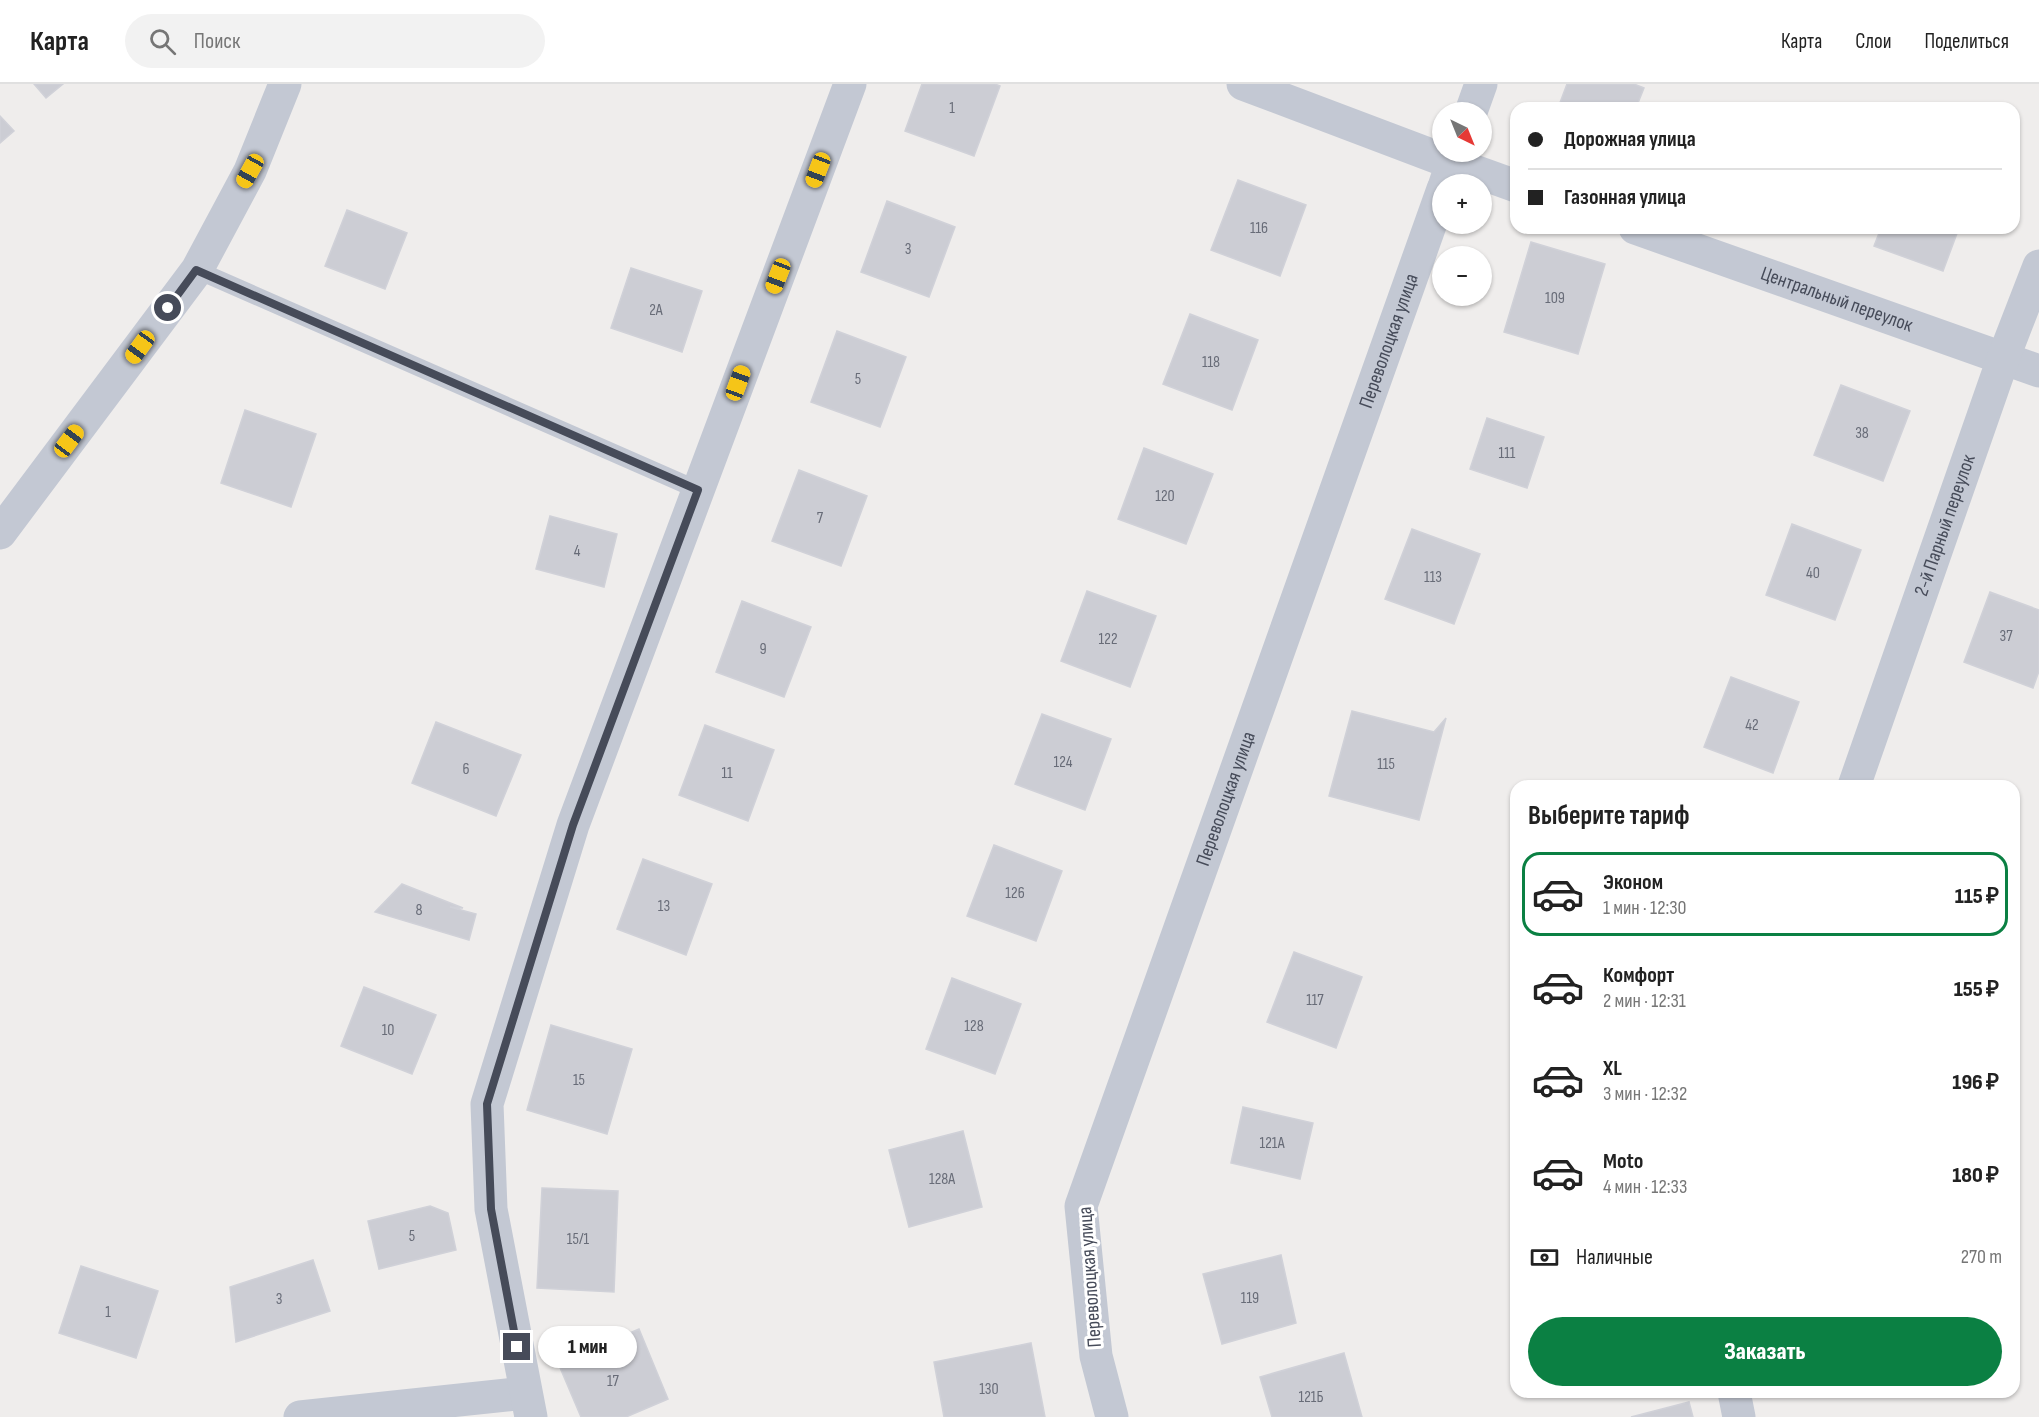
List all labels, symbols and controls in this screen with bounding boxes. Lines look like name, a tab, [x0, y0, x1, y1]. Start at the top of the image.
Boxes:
search box	[125, 14, 545, 68]
text: Карта	[30, 25, 89, 58]
icon: search	[146, 25, 179, 58]
text: Поиск	[194, 28, 240, 55]
text: Карта	[1781, 29, 1822, 54]
text: Слои	[1855, 29, 1891, 54]
text: Поделиться	[1924, 29, 2009, 54]
house number: 1	[949, 99, 955, 118]
north arrow	[1432, 102, 1492, 162]
map controls	[1432, 102, 1492, 306]
text: Дорожная улица	[1564, 126, 1696, 153]
car	[803, 150, 833, 190]
car	[233, 151, 267, 191]
button: +	[1432, 174, 1492, 234]
text: Газонная улица	[1564, 184, 1686, 211]
house number: 116	[1250, 219, 1268, 238]
house number: 3	[905, 240, 911, 259]
button: −	[1432, 246, 1492, 306]
car	[763, 256, 793, 296]
street label: Центральный переулок	[1758, 261, 1916, 337]
street label: Переволоцкая улица	[1354, 270, 1424, 411]
house number: 109	[1545, 289, 1565, 308]
route start	[154, 294, 181, 321]
house number: 2А	[649, 301, 663, 320]
car	[122, 327, 158, 367]
house number: 118	[1202, 353, 1220, 372]
car	[723, 363, 753, 403]
house number: 5	[855, 370, 861, 389]
car	[51, 421, 87, 461]
house number: 38	[1855, 424, 1869, 443]
house number: 111	[1499, 444, 1516, 463]
street label: 2-й Парный переулок	[1909, 451, 1981, 599]
house number: 120	[1155, 487, 1175, 506]
house number: 7	[817, 509, 824, 528]
house number: 4	[574, 542, 581, 561]
house number: 40	[1806, 564, 1820, 583]
house number: 113	[1424, 568, 1442, 587]
house number: 37	[1999, 627, 2013, 646]
house number: 122	[1099, 630, 1117, 649]
house number: 9	[759, 640, 767, 659]
house number: 42	[1745, 716, 1759, 735]
street label: Переволоцкая улица	[1191, 728, 1261, 869]
house number: 124	[1054, 753, 1073, 772]
house number: 115	[1377, 755, 1395, 774]
house number: 6	[462, 760, 470, 779]
house number: 11	[721, 764, 733, 783]
text: Выберите тариф	[1528, 800, 1690, 832]
icon: car	[1531, 867, 1585, 921]
text: Эконом	[1603, 869, 1663, 896]
text: 115 ₽	[1955, 883, 1999, 910]
house number: 126	[1005, 884, 1025, 903]
text: 1 мин · 12:30	[1603, 896, 1687, 920]
house number: 13	[658, 897, 670, 916]
house number: 8	[415, 901, 423, 920]
icon: car	[1531, 960, 1585, 1014]
text: Комфорт	[1603, 962, 1674, 989]
text: 155 ₽	[1954, 976, 1999, 1003]
text: 2 мин · 12:31	[1603, 989, 1686, 1013]
house number: 117	[1306, 991, 1324, 1010]
house number: 128	[964, 1017, 984, 1036]
house number: 10	[382, 1021, 394, 1040]
icon: car	[1531, 1053, 1585, 1107]
text: XL	[1603, 1055, 1622, 1082]
text: 196 ₽	[1952, 1069, 1999, 1096]
house number: 15	[573, 1071, 585, 1090]
text: 3 мин · 12:32	[1603, 1082, 1687, 1106]
house number: 121А	[1259, 1134, 1285, 1153]
icon: car	[1531, 1146, 1585, 1200]
text: Moto	[1603, 1148, 1643, 1175]
text: 180 ₽	[1952, 1162, 1999, 1189]
house number: 128А	[929, 1170, 955, 1189]
text: 4 мин · 12:33	[1603, 1175, 1687, 1199]
street label: Переволоцкая улица	[1073, 1206, 1107, 1348]
house number: 5	[409, 1227, 415, 1246]
house number: 15/1	[567, 1230, 590, 1249]
icon: cash	[1528, 1241, 1561, 1274]
text: Наличные	[1576, 1244, 1653, 1271]
text: 270 m	[1961, 1245, 2002, 1269]
house number: 119	[1241, 1289, 1259, 1308]
house number: 3	[276, 1290, 282, 1309]
house number: 1	[105, 1303, 111, 1322]
button: Заказать	[1528, 1317, 2002, 1386]
callout: 1 мин	[538, 1326, 637, 1368]
route end	[503, 1333, 530, 1360]
text: 1 мин	[568, 1335, 607, 1359]
house number: 17	[607, 1372, 620, 1391]
house number: 130	[979, 1380, 999, 1399]
house number: 121Б	[1298, 1388, 1324, 1407]

